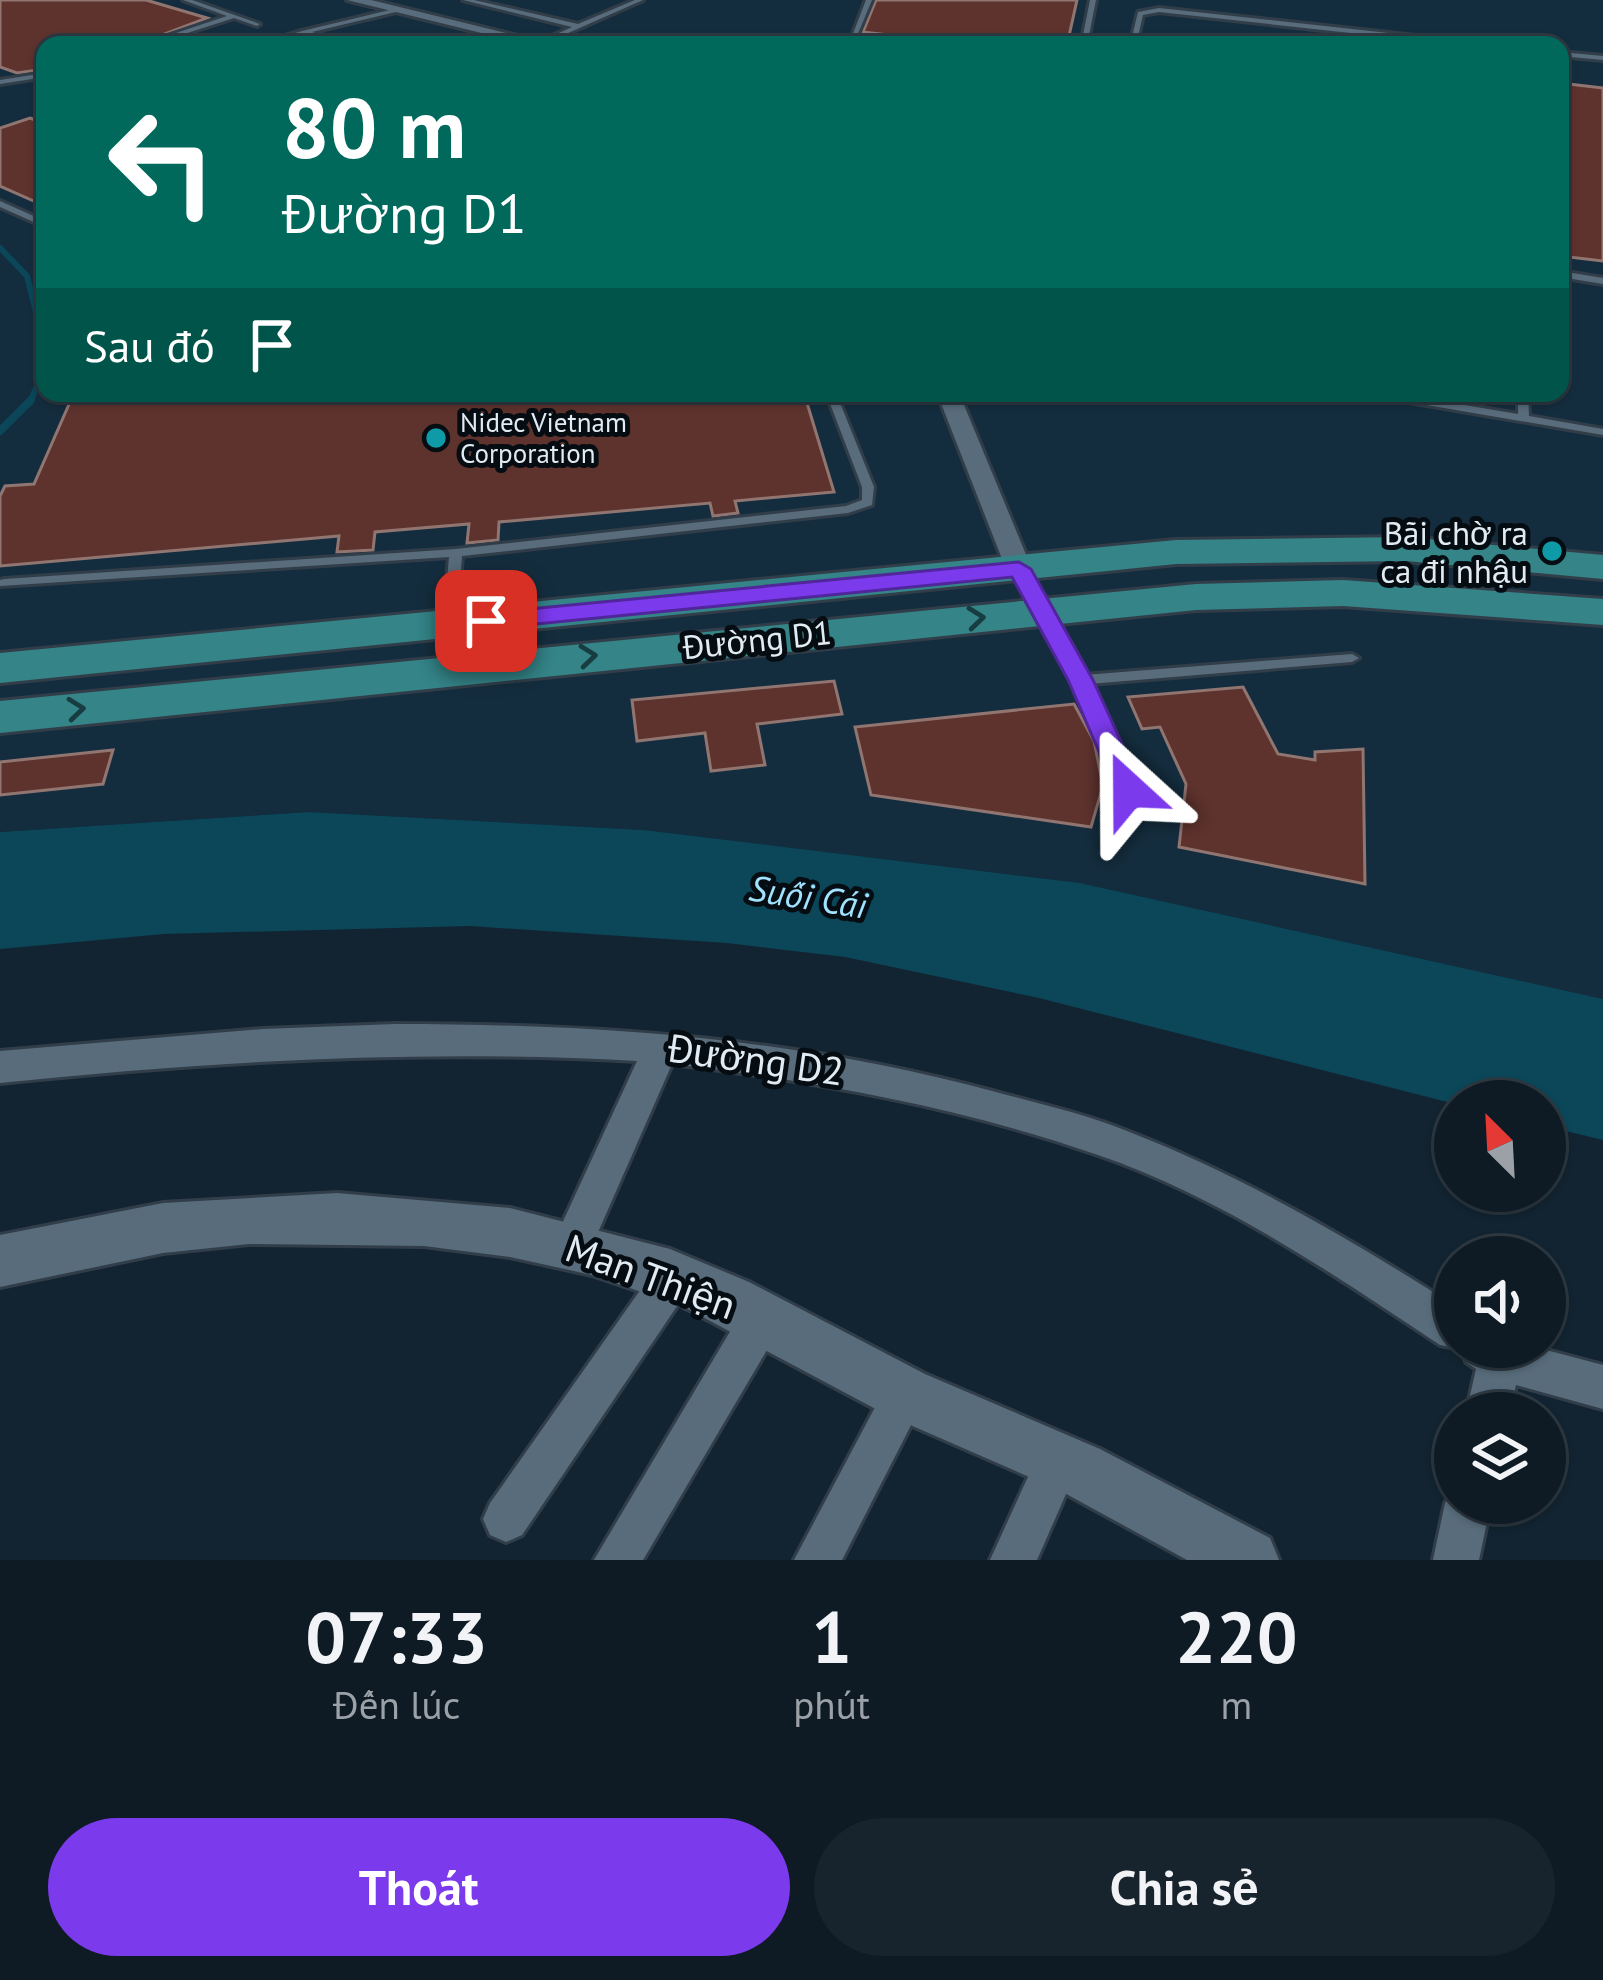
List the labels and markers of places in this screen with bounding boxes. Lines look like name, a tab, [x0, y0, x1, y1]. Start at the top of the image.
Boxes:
place label: Nidec Vietnam Corporation	[460, 405, 627, 470]
marker: Nidec Vietnam Corporation	[423, 425, 449, 451]
place label: Bãi chờ ra ca đi nhậu	[1380, 511, 1528, 592]
marker: Bãi chờ ra ca đi nhậu	[1539, 538, 1565, 564]
pin	[435, 570, 537, 672]

